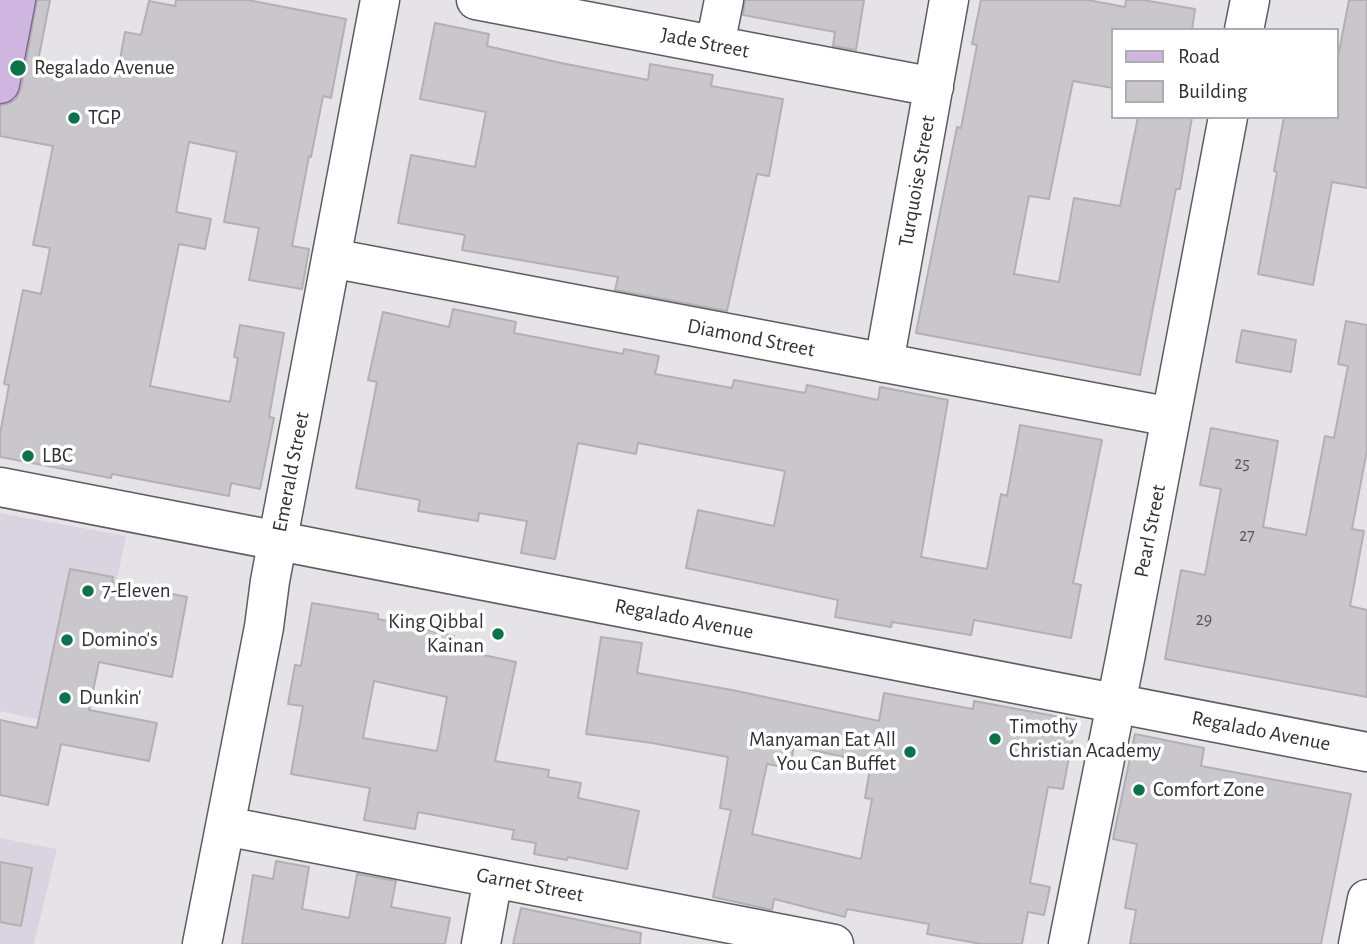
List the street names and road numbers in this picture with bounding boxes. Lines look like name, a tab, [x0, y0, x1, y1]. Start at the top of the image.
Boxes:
street label: Jade Street	[659, 22, 751, 64]
street label: Turquoise Street	[893, 113, 941, 249]
street label: Diamond Street	[685, 313, 817, 363]
street label: Emerald Street	[267, 410, 315, 534]
street label: Pearl Street	[1129, 482, 1171, 580]
street label: Regalado Avenue	[613, 593, 755, 645]
street label: Regalado Avenue	[1190, 705, 1332, 757]
street label: Garnet Street	[474, 862, 586, 908]

